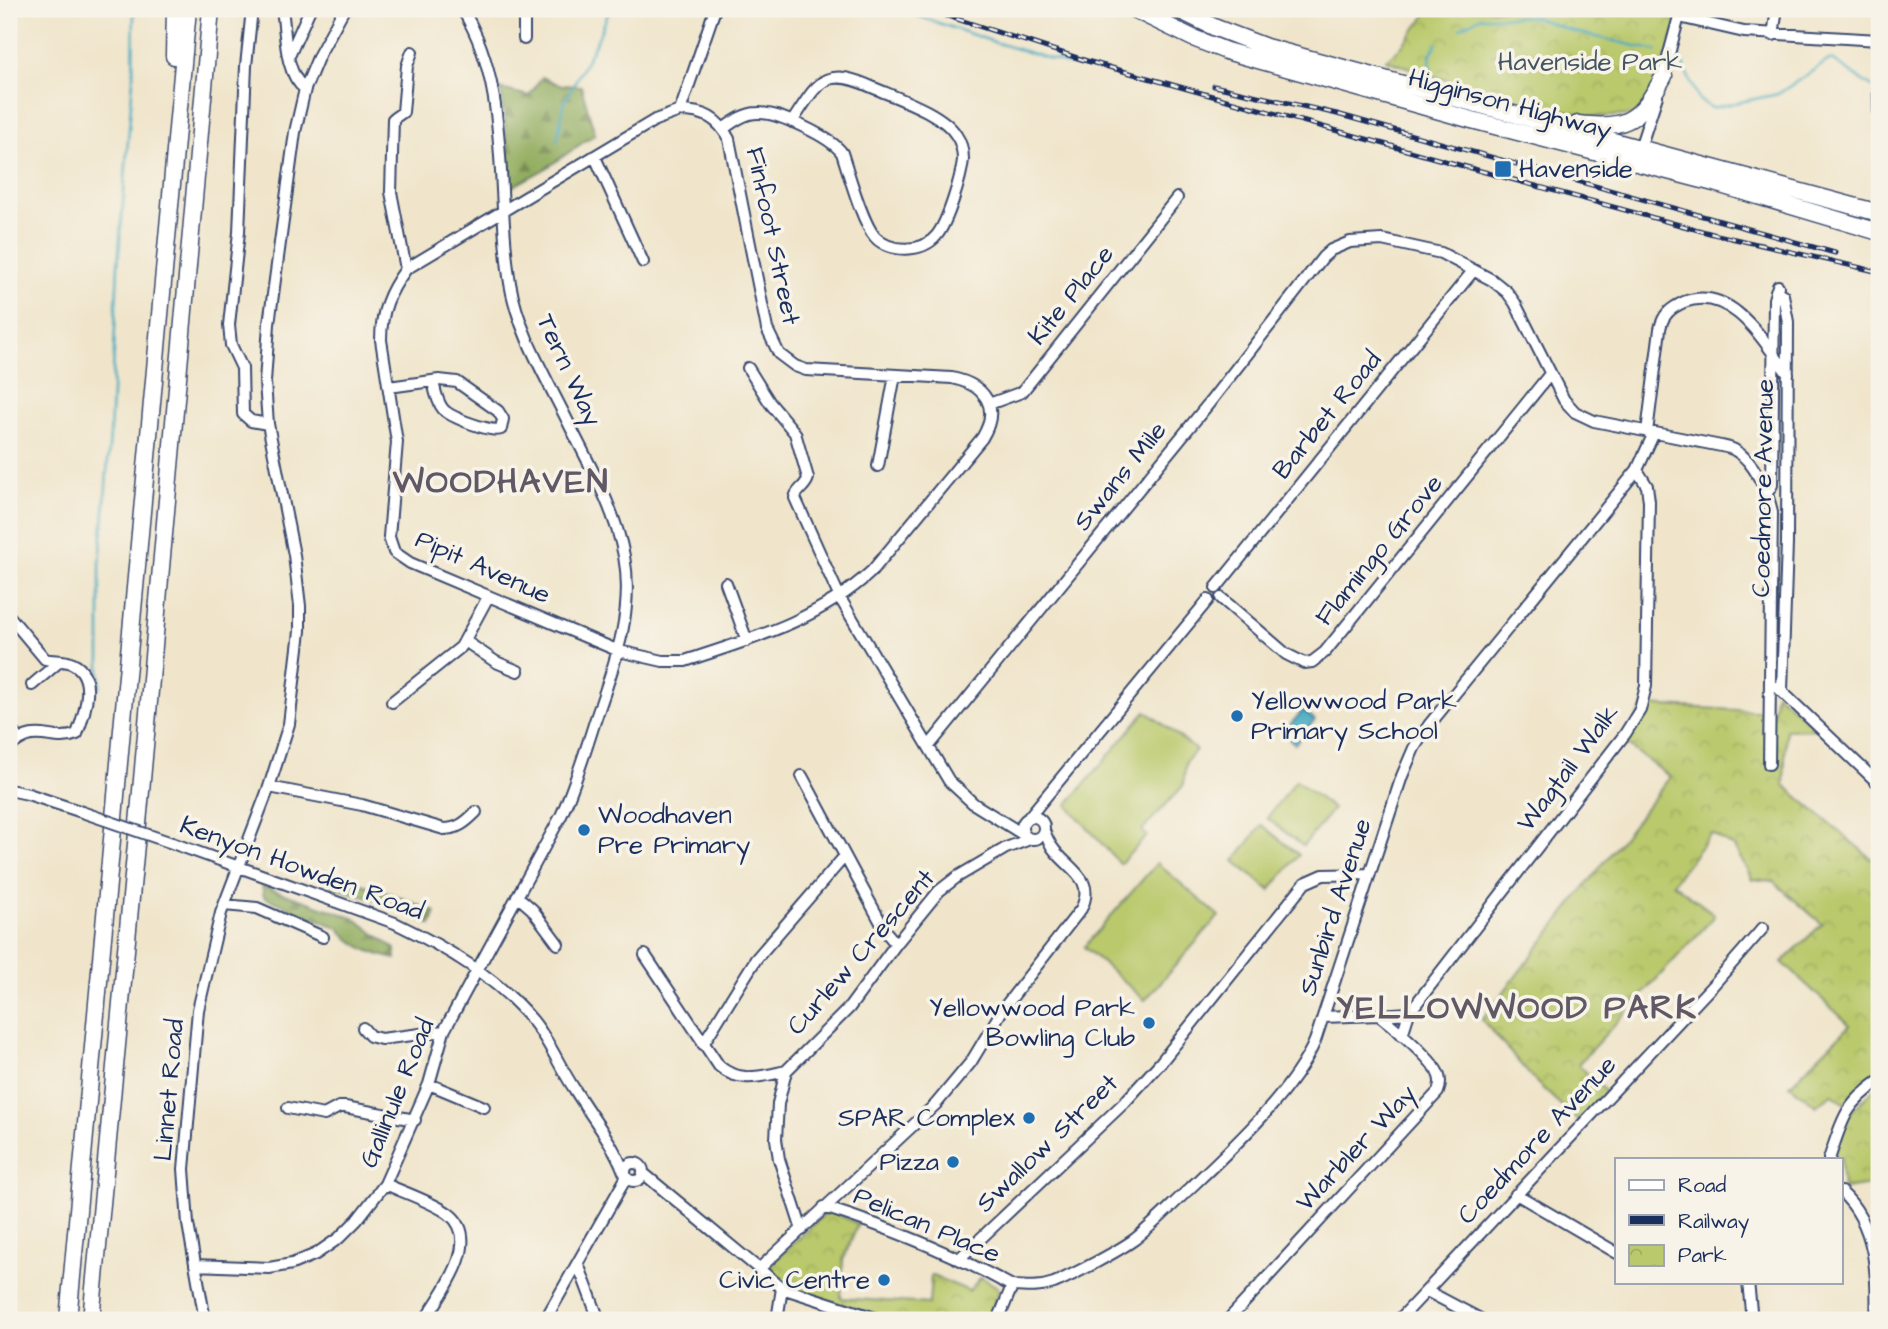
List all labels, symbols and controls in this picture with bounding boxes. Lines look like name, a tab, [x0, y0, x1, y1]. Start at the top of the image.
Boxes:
park label: Havenside Park	[1498, 44, 1682, 80]
street label: Higginson Highway	[1404, 60, 1616, 150]
street label: Finfoot Street	[737, 144, 809, 329]
place label: Havenside	[1519, 151, 1633, 187]
marker: Havenside	[1493, 159, 1513, 179]
street label: Kite Place	[1020, 237, 1122, 353]
street label: Tern Way	[526, 308, 611, 433]
street label: Barbet Road	[1264, 343, 1390, 487]
street label: Coedmore Avenue	[1743, 378, 1783, 598]
street label: Swans Mile	[1065, 414, 1175, 538]
district label: WOODHAVEN	[392, 459, 609, 505]
street label: Flamingo Grove	[1307, 467, 1453, 635]
street label: Pipit Avenue	[410, 521, 556, 613]
place label: Yellowwood Park Primary School	[1251, 683, 1457, 751]
street label: Wagtail Walk	[1508, 697, 1629, 840]
marker: Yellowwood Park Primary School	[1229, 708, 1245, 724]
place label: Woodhaven Pre Primary	[598, 797, 750, 865]
street label: Kenyon Howden Road	[174, 807, 429, 931]
street label: Sunbird Avenue	[1289, 814, 1381, 1000]
marker: Woodhaven Pre Primary	[576, 822, 592, 838]
street label: Curlew Crescent	[779, 861, 944, 1043]
district label: YELLOWWOOD PARK	[1336, 985, 1698, 1031]
place label: Yellowwood Park Bowling Club	[929, 990, 1135, 1058]
street label: Gallinule Road	[351, 1013, 443, 1173]
marker: Yellowwood Park Bowling Club	[1141, 1015, 1157, 1031]
street label: Linnet Road	[145, 1017, 193, 1163]
street label: Coedmore Avenue	[1449, 1048, 1625, 1232]
street label: Swallow Street	[968, 1065, 1127, 1220]
street label: Warbler Way	[1288, 1077, 1426, 1221]
place label: SPAR Complex	[838, 1100, 1016, 1136]
marker: SPAR Complex	[1021, 1110, 1037, 1126]
place label: Pizza	[880, 1144, 939, 1180]
marker: Pizza	[945, 1154, 961, 1170]
legend	[1615, 1158, 1842, 1284]
text: Road	[1678, 1171, 1726, 1200]
street label: Pelican Place	[848, 1178, 1006, 1272]
text: Railway	[1678, 1207, 1750, 1238]
text: Park	[1678, 1241, 1727, 1270]
place label: Civic Centre	[719, 1262, 870, 1298]
marker: Civic Centre	[876, 1272, 892, 1288]

